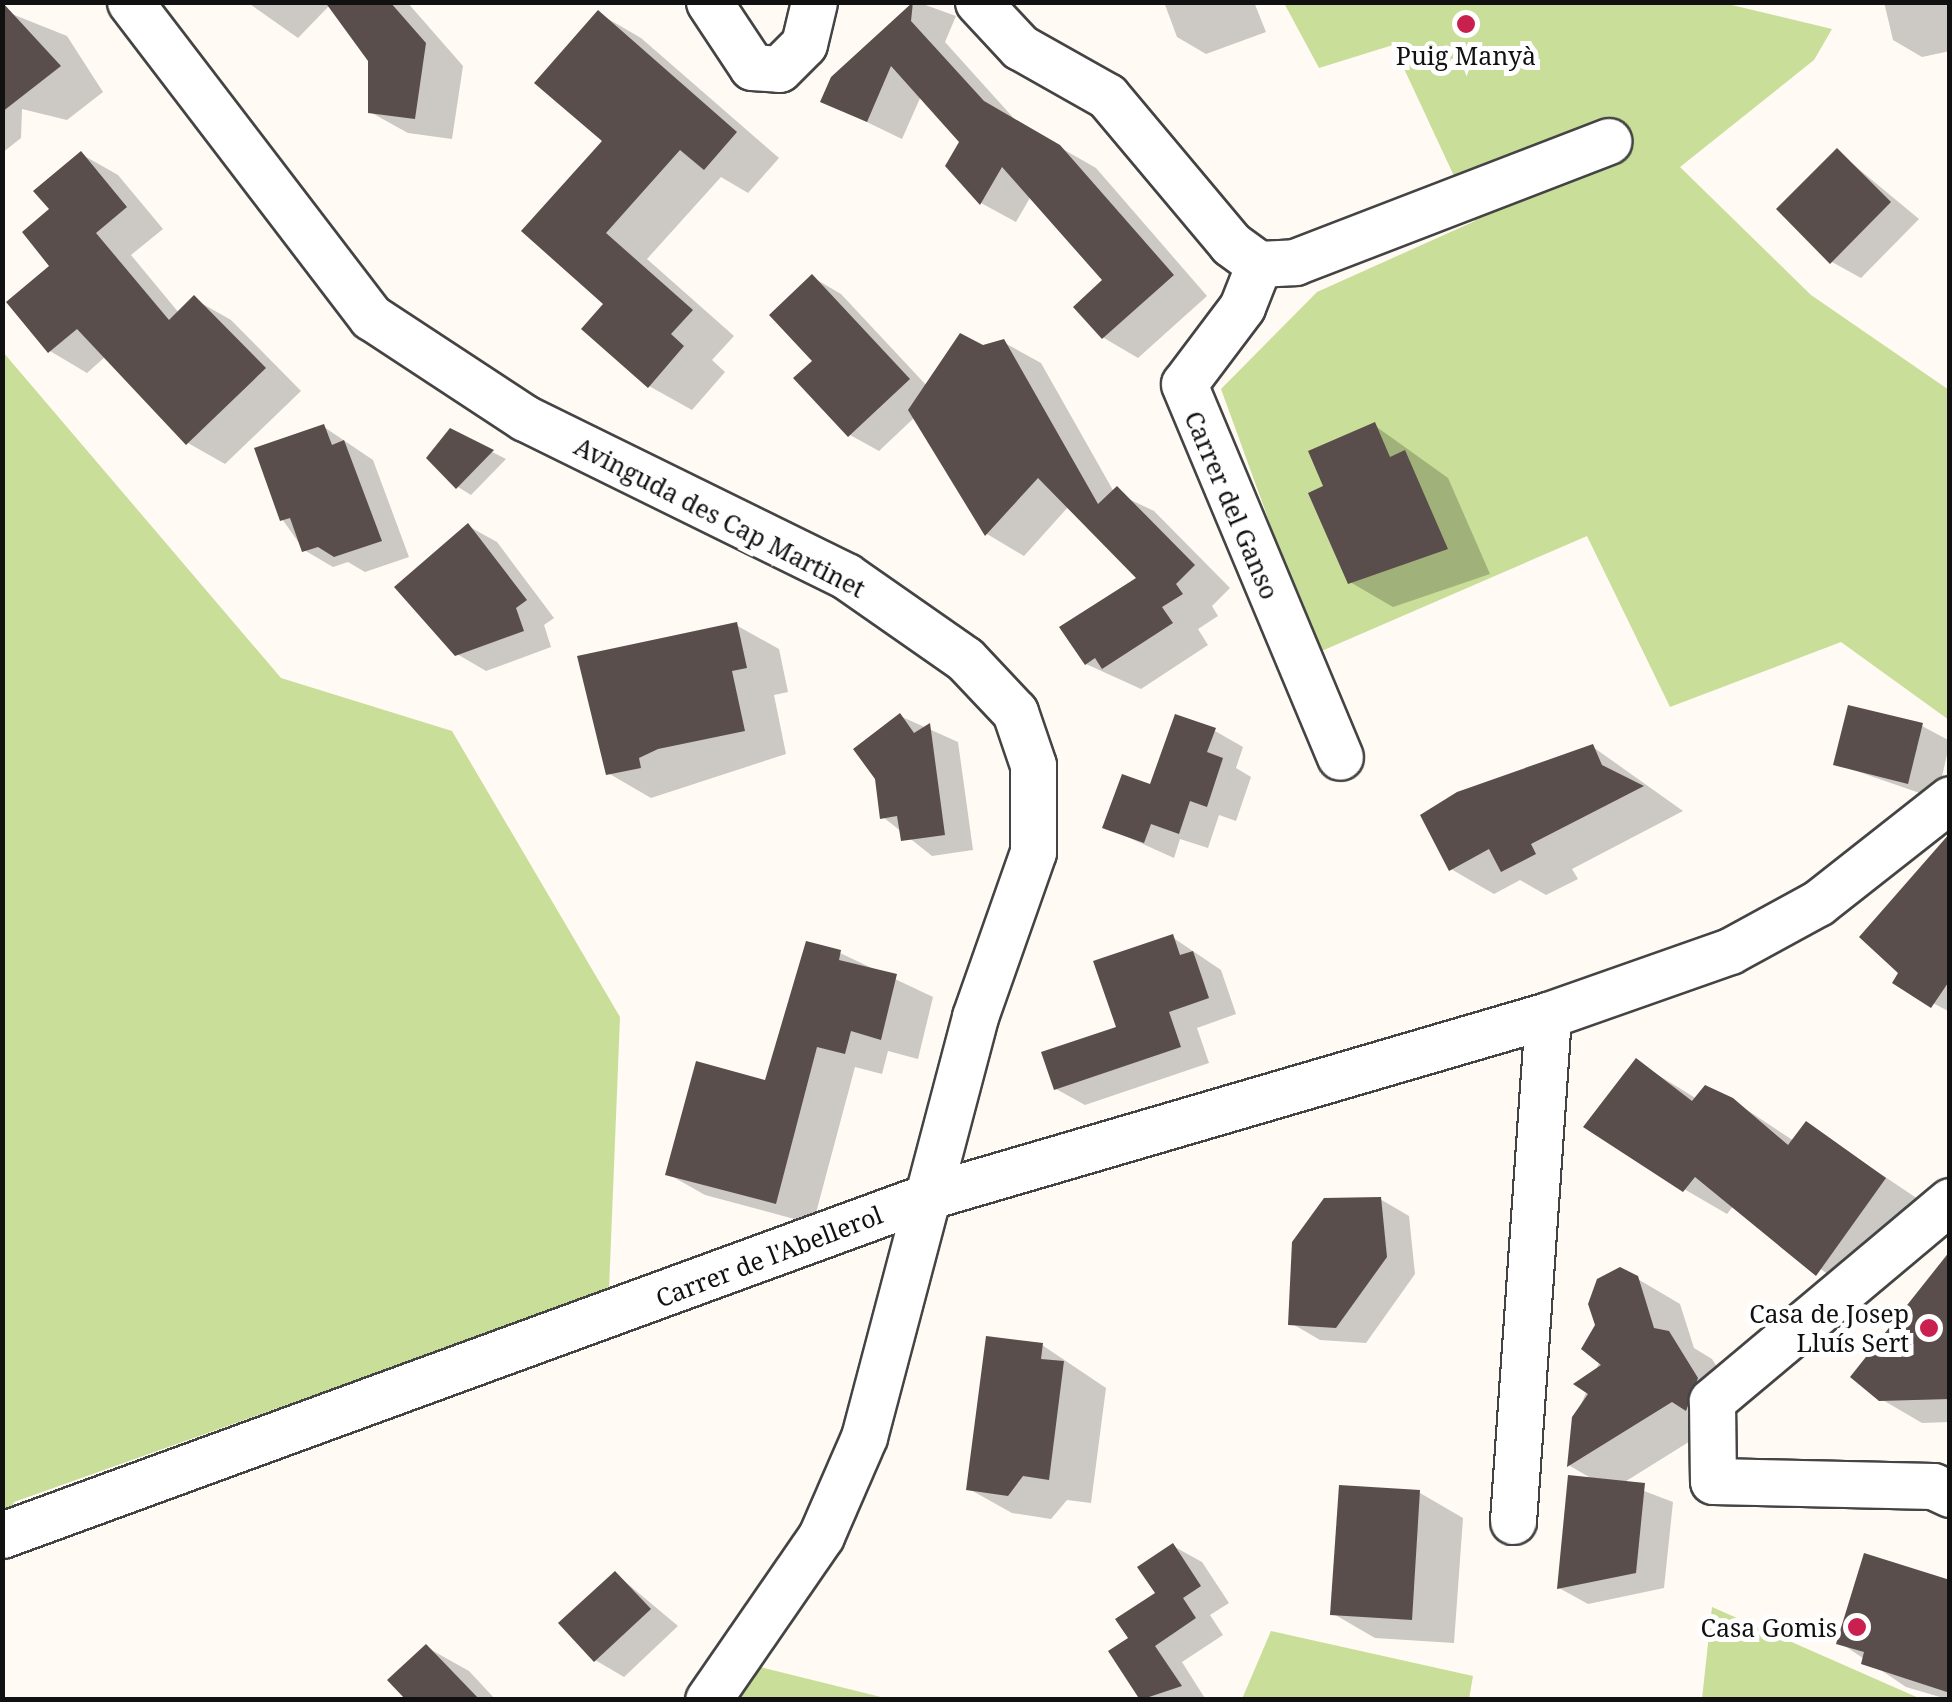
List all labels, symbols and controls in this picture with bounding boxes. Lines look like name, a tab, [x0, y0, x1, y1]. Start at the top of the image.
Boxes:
marker: Puig Manyà	[1455, 13, 1477, 35]
place label: Puig Manyà	[1396, 40, 1536, 70]
street label: Carrer del Ganso	[1179, 406, 1285, 604]
street label: Avinguda des Cap Martinet	[570, 431, 870, 603]
street label: Carrer de l'Abellerol	[651, 1199, 887, 1313]
place label: Casa de Josep Lluís Sert	[1749, 1299, 1909, 1358]
marker: Casa de Josep Lluís Sert	[1918, 1317, 1940, 1339]
place label: Casa Gomis	[1701, 1612, 1837, 1642]
marker: Casa Gomis	[1846, 1616, 1868, 1638]

